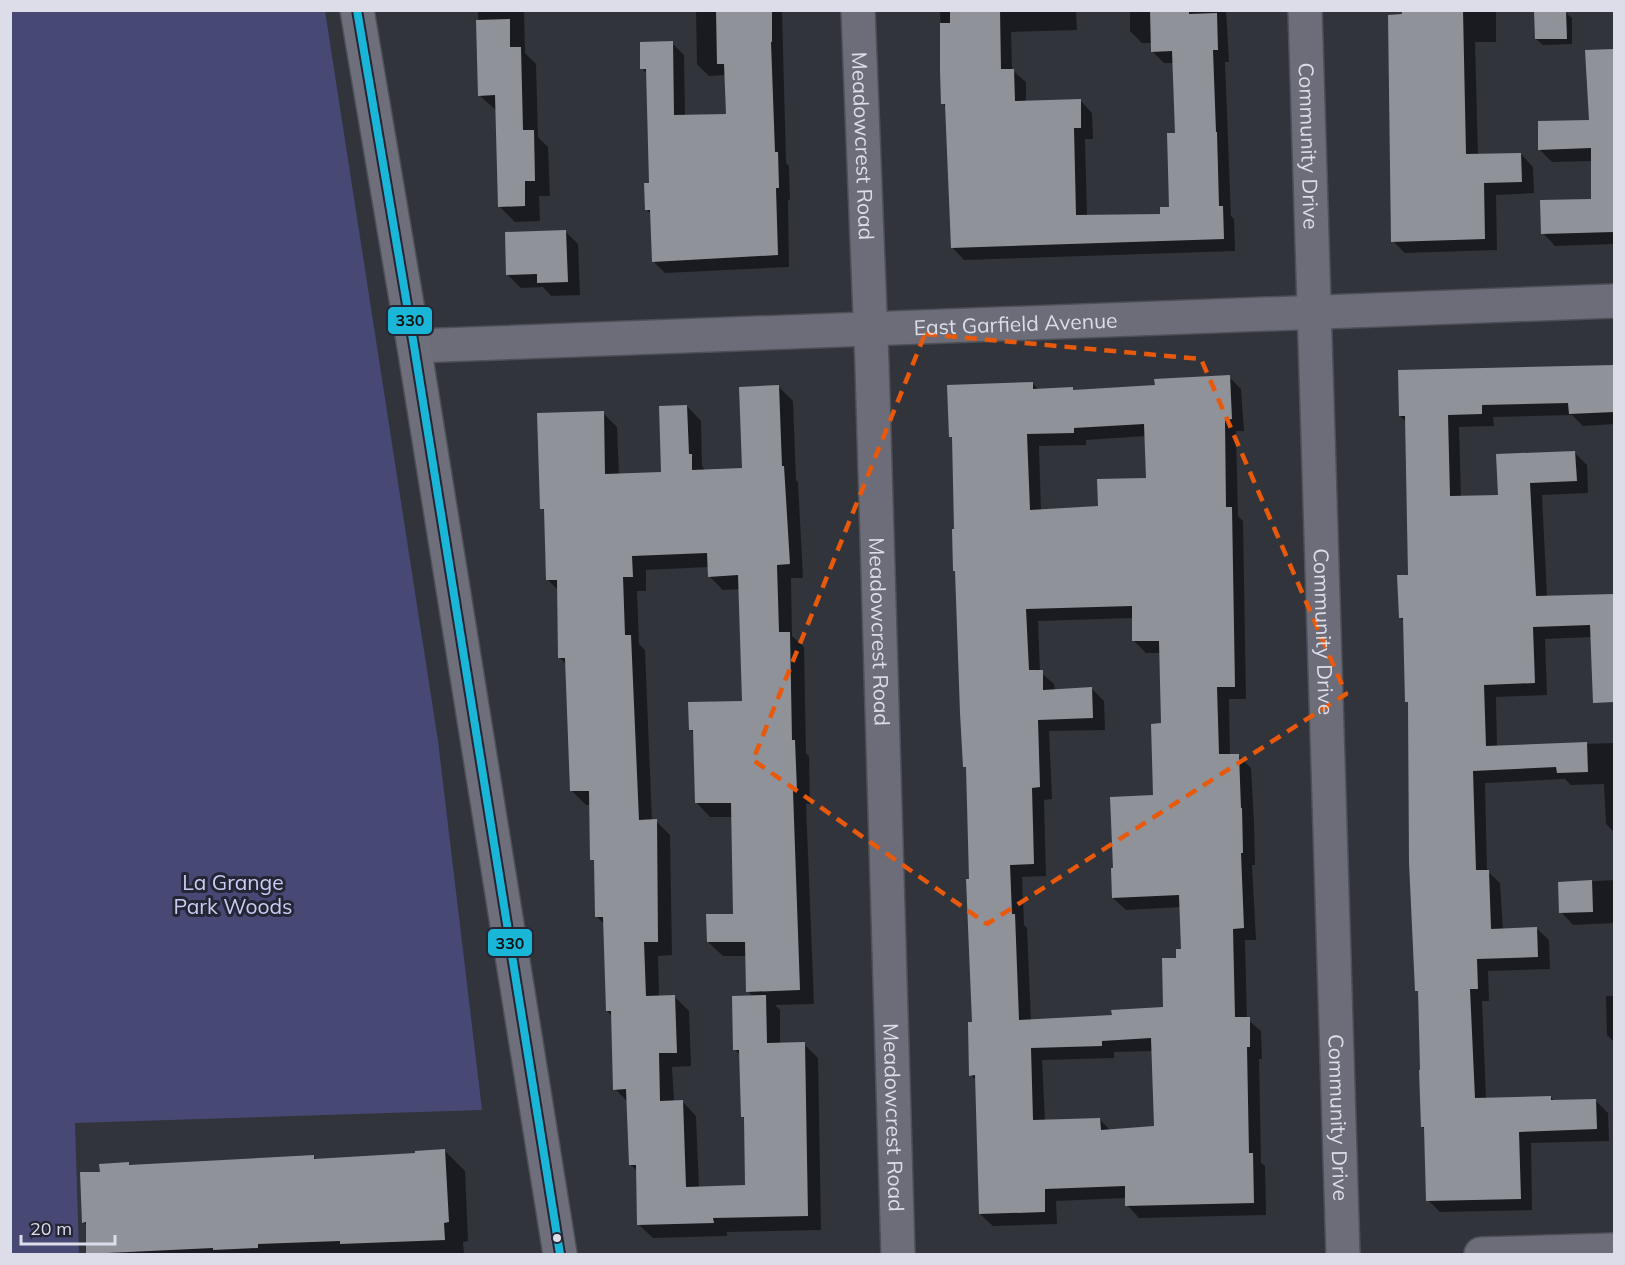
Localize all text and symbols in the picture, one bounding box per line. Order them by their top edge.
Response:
street label: Meadowcrest Road [847,51,880,241]
street label: Community Drive [1294,62,1325,230]
line badge: 330 [387,306,433,335]
street label: East Garfield Avenue [913,307,1118,340]
text: 330 [396,310,424,330]
street label: Meadowcrest Road [864,537,896,726]
street label: Community Drive [1308,548,1340,716]
park label: La Grange Park Woods [174,869,292,919]
line badge: 330 [487,928,533,957]
text: 330 [496,933,524,953]
street label: Meadowcrest Road [878,1023,910,1212]
street label: Community Drive [1323,1034,1354,1201]
scale bar [21,1208,116,1246]
text: 20 m [30,1217,72,1240]
unlabelled marker [551,1232,563,1244]

